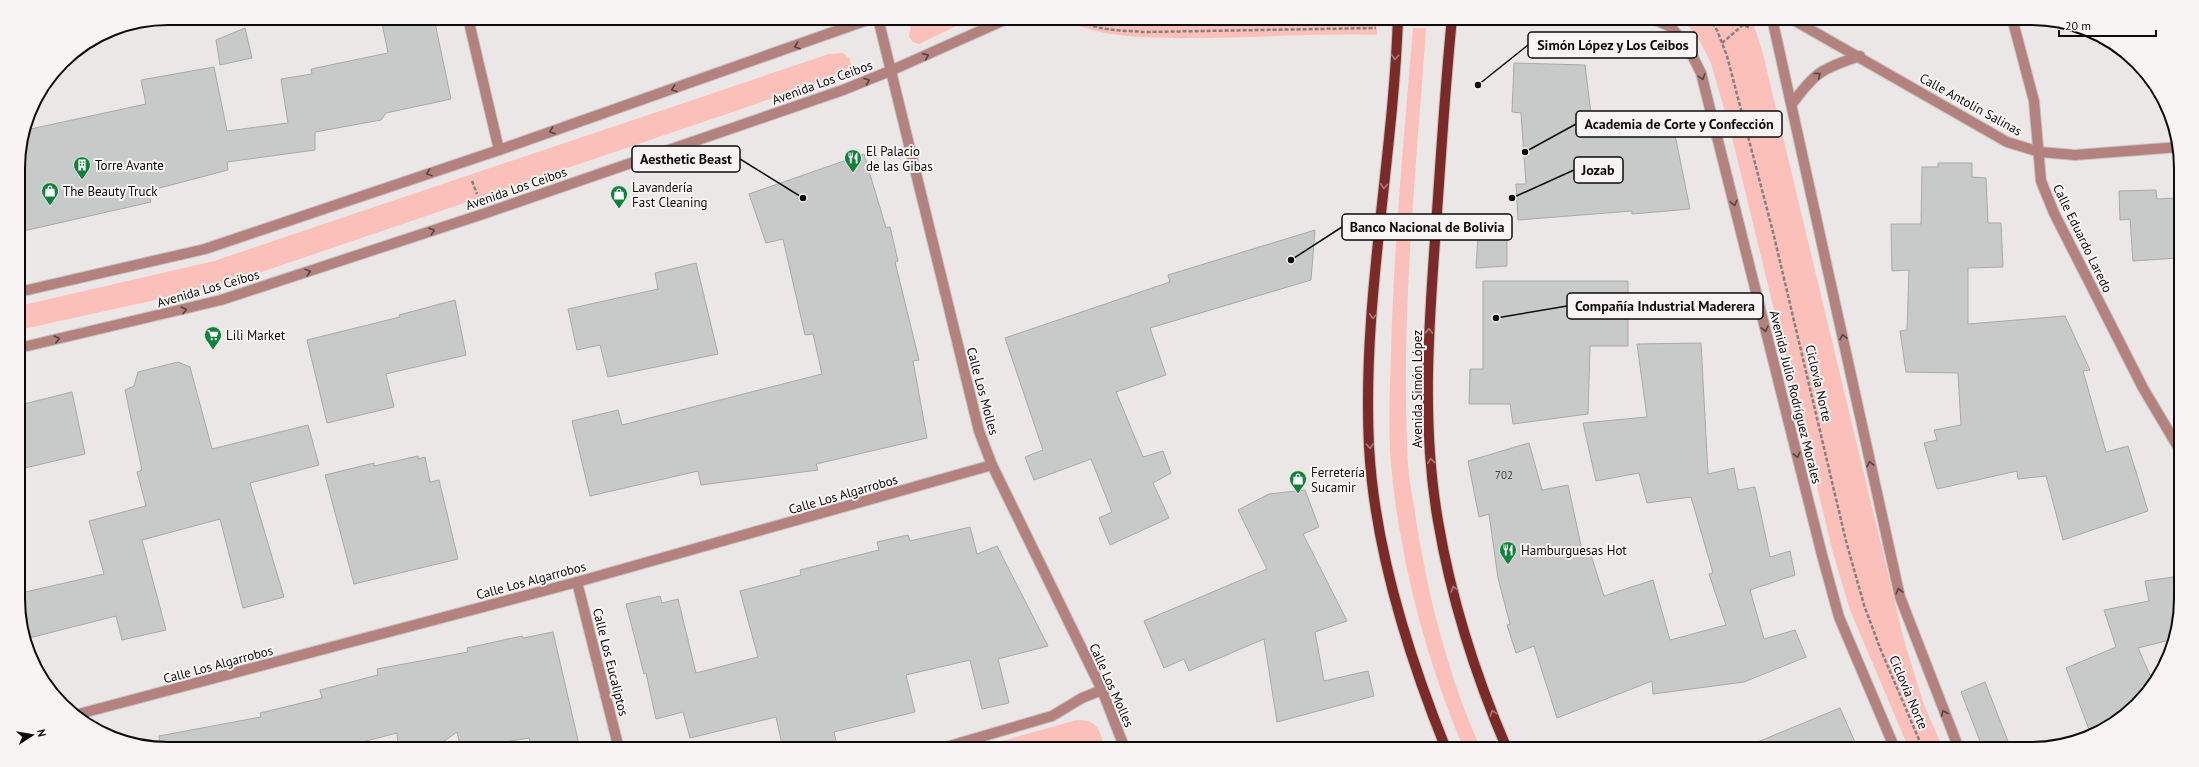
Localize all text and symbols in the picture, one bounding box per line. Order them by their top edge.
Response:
scale bar [2059,12,2156,38]
text: 20 m [2065,18,2091,33]
callout: Simón López y Los Ceibos [1528,32,1697,58]
text: Simón López y Los Ceibos [1537,36,1689,54]
one-way arrow [794,41,801,50]
one-way arrow [921,53,929,61]
one-way arrow [1391,54,1400,60]
street label: Avenida Los Ceibos [770,56,875,109]
street label: Calle Antolín Salinas [1917,69,2025,140]
one-way arrow [1813,72,1820,79]
one-way arrow [1697,73,1706,80]
one-way arrow [863,77,870,85]
one-way arrow [671,84,678,92]
callout: Academia de Corte y Confección [1576,111,1782,137]
text: Academia de Corte y Confección [1584,115,1774,133]
one-way arrow [548,127,555,135]
place label: El Palacio de las Gibas [866,143,933,175]
callout: Aesthetic Beast [632,146,740,172]
restaurant icon: El Palacio de las Gibas [843,148,863,173]
text: Aesthetic Beast [640,150,732,168]
building icon: Torre Avante [72,155,92,180]
place label: Torre Avante [95,157,164,174]
callout: Jozab [1574,157,1623,183]
text: Jozab [1581,161,1615,179]
street label: Avenida Los Ceibos [463,163,569,214]
one-way arrow [425,169,432,177]
place label: Lavandería Fast Cleaning [632,179,707,211]
shop icon: The Beauty Truck [40,181,60,206]
street label: Calle Eduardo Laredo [2049,181,2116,295]
place label: The Beauty Truck [63,183,158,200]
one-way arrow [1380,183,1389,189]
shop icon: Lavandería Fast Cleaning [609,184,629,209]
one-way arrow [1729,199,1737,206]
callout: Banco Nacional de Bolivia [1342,214,1512,240]
text: Banco Nacional de Bolivia [1350,218,1504,236]
one-way arrow [428,227,435,235]
street label: Avenida Los Ceibos [155,266,261,311]
one-way arrow [305,268,312,276]
callout: Compañía Industrial Maderera [1567,293,1763,319]
text: Compañía Industrial Maderera [1575,297,1755,315]
one-way arrow [181,306,187,314]
street label: Avenida Julio Rodríguez Morales [1766,309,1825,486]
one-way arrow [1368,313,1377,319]
supermarket icon: Lili Market [203,325,223,350]
one-way arrow [1761,326,1769,332]
place label: Lili Market [226,327,286,344]
one-way arrow [1425,328,1433,334]
street label: Avenida Simón López [1409,330,1426,448]
one-way arrow [1839,334,1847,340]
one-way arrow [54,336,61,344]
street label: Ciclovía Norte [1801,343,1836,423]
street label: Calle Los Molles [963,345,1002,437]
one-way arrow [1365,443,1374,449]
one-way arrow [1792,451,1801,458]
one-way arrow [1426,458,1435,464]
one-way arrow [1867,461,1875,467]
place label: Ferretería Sucamir [1311,464,1365,496]
house number: 702 [1495,468,1513,482]
shop icon: Ferretería Sucamir [1288,469,1308,494]
street label: Calle Los Algarrobos [787,471,900,518]
restaurant icon: Hamburguesas Hot [1498,540,1518,565]
place label: Hamburguesas Hot [1521,542,1627,559]
street label: Calle Los Algarrobos [474,558,588,603]
one-way arrow [1450,585,1459,592]
one-way arrow [1895,588,1904,595]
street label: Calle Los Eucaliptos [589,606,632,718]
street label: Calle Los Molles [1085,641,1138,730]
street label: Calle Los Algarrobos [161,642,275,687]
street label: Ciclovía Norte [1885,653,1932,732]
one-way arrow [1489,709,1497,716]
one-way arrow [1941,709,1949,716]
north arrow [12,715,52,755]
text: N [34,728,49,738]

